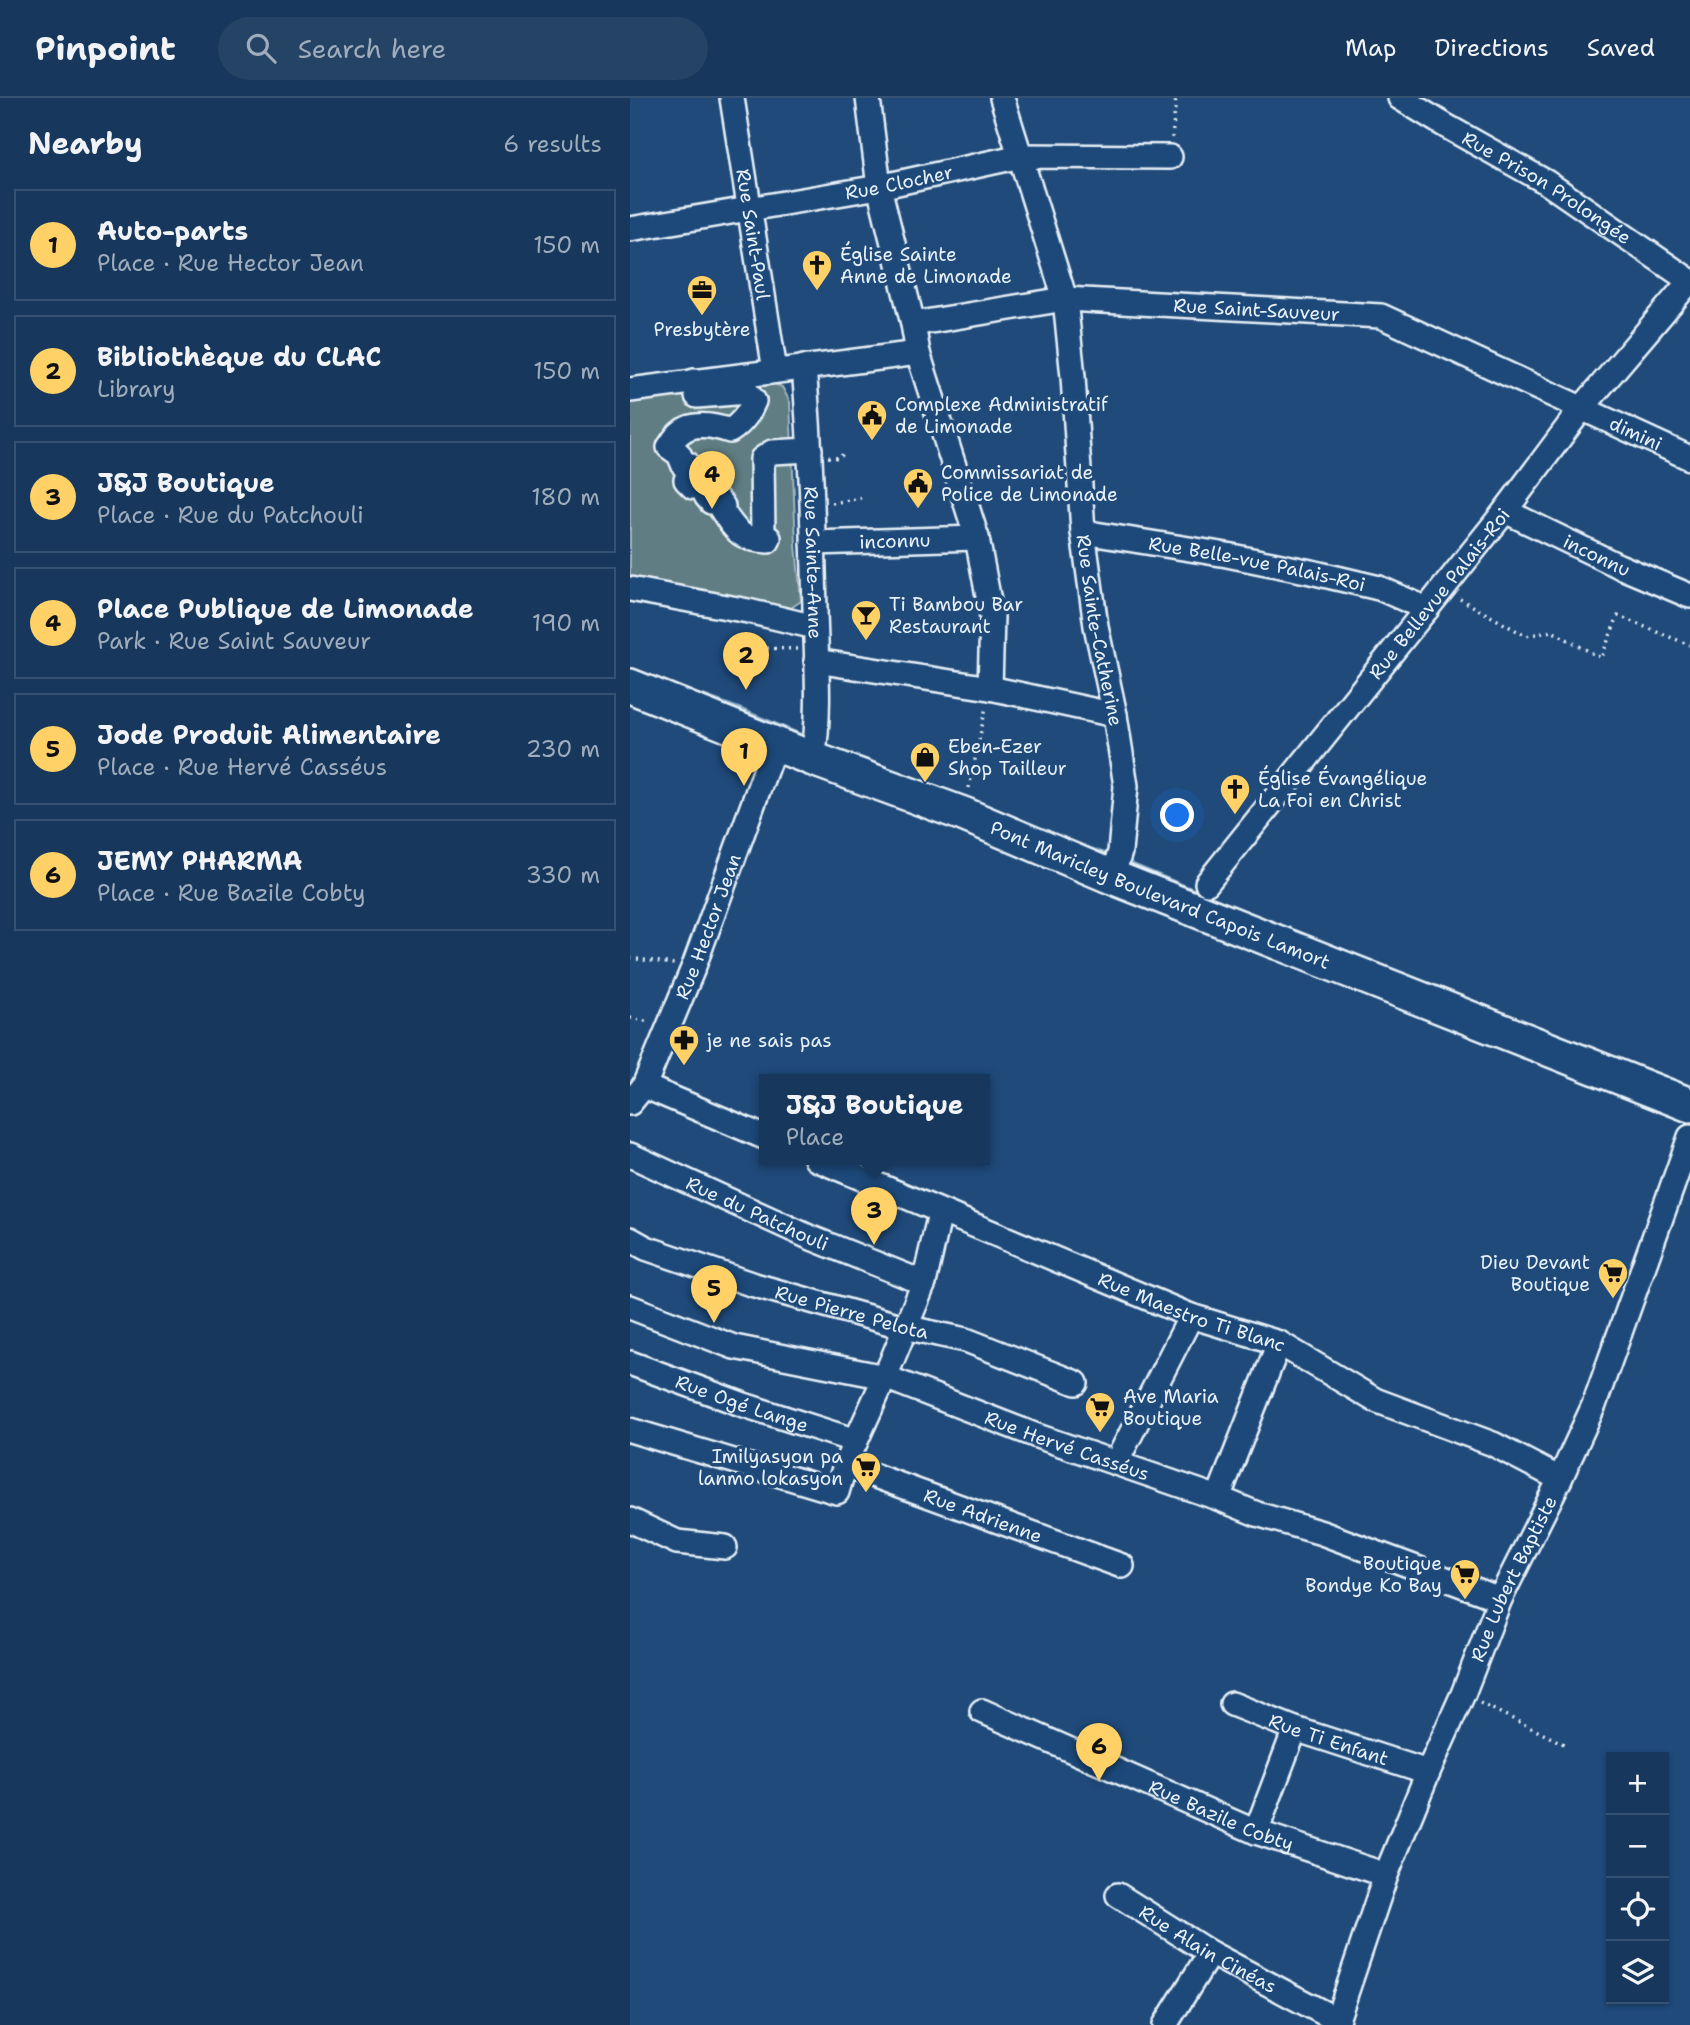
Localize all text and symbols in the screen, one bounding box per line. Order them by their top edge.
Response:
search box [218,17,708,80]
text: Pinpoint [35,26,176,71]
icon: search [242,29,280,67]
text: Search here [298,31,446,66]
text: Map [1345,32,1396,64]
text: Directions [1434,32,1549,64]
text: Saved [1587,32,1655,64]
text: Nearby [28,123,143,164]
street label: Rue Prison Prolongée [1458,126,1636,250]
text: 6 results [503,129,602,159]
street label: Rue Clocher [843,159,955,206]
street label: Rue Saint-Paul [730,167,776,302]
text: Auto-parts [97,213,248,248]
text: 1 [48,230,58,260]
text: 150 m [533,230,600,260]
place label: Église Sainte Anne de Limonade [840,241,1012,289]
text: Place · Rue Hector Jean [97,248,364,278]
church icon: Église Sainte Anne de Limonade [800,248,834,292]
office icon: Presbytère [685,273,719,317]
street label: Rue Saint-Sauveur [1173,293,1341,327]
place label: Presbytère [654,317,750,342]
text: Bibliothèque du CLAC [97,339,381,374]
text: 2 [45,356,61,386]
text: 150 m [533,356,600,386]
text: Library [97,374,175,404]
place label: Complexe Administratif de Limonade [895,392,1109,439]
public building icon: Complexe Administratif de Limonade [855,398,889,442]
street label: dimini [1605,411,1666,456]
pin: 4 [689,451,735,509]
place label: Commissariat de Police de Limonade [941,460,1118,507]
text: J&J Boutique [97,465,275,500]
public building icon: Commissariat de Police de Limonade [901,466,935,510]
text: 3 [45,482,61,512]
text: 180 m [531,482,600,512]
street label: Rue Sainte-Anne [798,486,828,639]
text: Place · Rue du Patchouli [97,500,364,530]
street label: Rue Bellevue Palais-Roi [1363,503,1516,685]
street label: inconnu [859,527,931,555]
street label: inconnu [1559,529,1634,582]
street label: Rue Belle-vue Palais-Roi [1147,531,1368,597]
street label: Rue Sainte-Catherine [1070,533,1129,728]
text: Place Publique de Limonade [97,591,474,626]
place label: Ti Bambou Bar Restaurant [889,592,1023,639]
bar icon: Ti Bambou Bar Restaurant [849,598,883,642]
text: 4 [45,608,61,638]
text: 190 m [532,608,600,638]
text: Park · Rue Saint Sauveur [97,626,371,656]
pin: 2 [723,632,769,690]
text: Jode Produit Alimentaire [97,717,441,752]
pin: 1 [721,728,767,786]
text: 5 [46,734,60,764]
text: 230 m [526,734,600,764]
place label: Eben-Ezer Shop Tailleur [948,734,1067,781]
shop icon: Eben-Ezer Shop Tailleur [908,740,942,784]
text: Place · Rue Hervé Casséus [97,752,387,782]
place label: Église Évangélique La Foi en Christ [1258,765,1427,813]
church icon: Église Évangélique La Foi en Christ [1218,772,1252,816]
your location [1160,798,1194,832]
street label: Pont Maricley Boulevard Capois Lamort [986,815,1334,975]
text: JEMY PHARMA [97,843,303,878]
street label: Rue Hector Jean [669,850,747,1003]
text: 6 [45,860,61,890]
text: 330 m [526,860,600,890]
text: Place · Rue Bazile Cobty [97,878,366,908]
pharmacy icon: je ne sais pas [667,1023,701,1067]
place label: je ne sais pas [706,1028,832,1053]
popup [759,1074,990,1165]
text: J&J Boutique [786,1087,963,1122]
text: Place [786,1122,844,1152]
street label: Rue du Patchouli [682,1170,832,1256]
pin: 3 [851,1187,897,1245]
place label: Dieu Devant Boutique [1480,1250,1590,1297]
supermarket icon: Dieu Devant Boutique [1596,1256,1630,1300]
pin: 5 [691,1265,737,1323]
street label: Rue Maestro Ti Blanc [1094,1267,1291,1357]
street label: Rue Pierre Pelota [772,1279,931,1345]
street label: Rue Ogé Lange [672,1369,812,1438]
place label: Ave Maria Boutique [1123,1384,1219,1431]
supermarket icon: Ave Maria Boutique [1083,1390,1117,1434]
street label: Rue Hervé Casséus [981,1405,1153,1487]
place label: Imilyasyon pa lanmo lokasyon [698,1444,843,1491]
supermarket icon: Imilyasyon pa lanmo lokasyon [849,1450,883,1494]
street label: Rue Adrienne [920,1483,1046,1549]
street label: Rue Lubert Baptiste [1465,1492,1563,1665]
place label: Boutique Bondye Ko Bay [1305,1551,1442,1598]
supermarket icon: Boutique Bondye Ko Bay [1448,1557,1482,1601]
street label: Rue Ti Enfant [1265,1708,1392,1771]
pin: 6 [1076,1723,1122,1781]
map controls [1606,1752,1669,2004]
button: + [1606,1752,1669,1815]
street label: Rue Bazile Cobty [1145,1774,1297,1857]
button: − [1606,1815,1669,1878]
button: locate [1606,1878,1669,1941]
street label: Rue Alain Cinéas [1134,1899,1281,1999]
button: layers [1606,1941,1669,2004]

